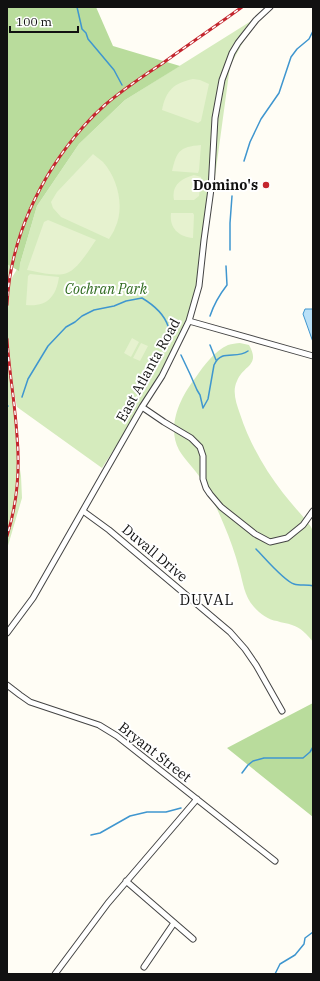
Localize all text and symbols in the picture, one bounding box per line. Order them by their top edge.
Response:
scale bar [10,8,78,34]
text: 100 m [16,14,52,29]
place label: Domino's [193,176,258,194]
marker: Domino's [261,180,271,190]
park label: Cochran Park [65,280,148,298]
street label: East Atlanta Road [112,315,184,425]
street label: Duvall Drive [118,520,192,586]
district label: DUVAL [179,590,235,609]
street label: Bryant Street [115,718,195,786]

